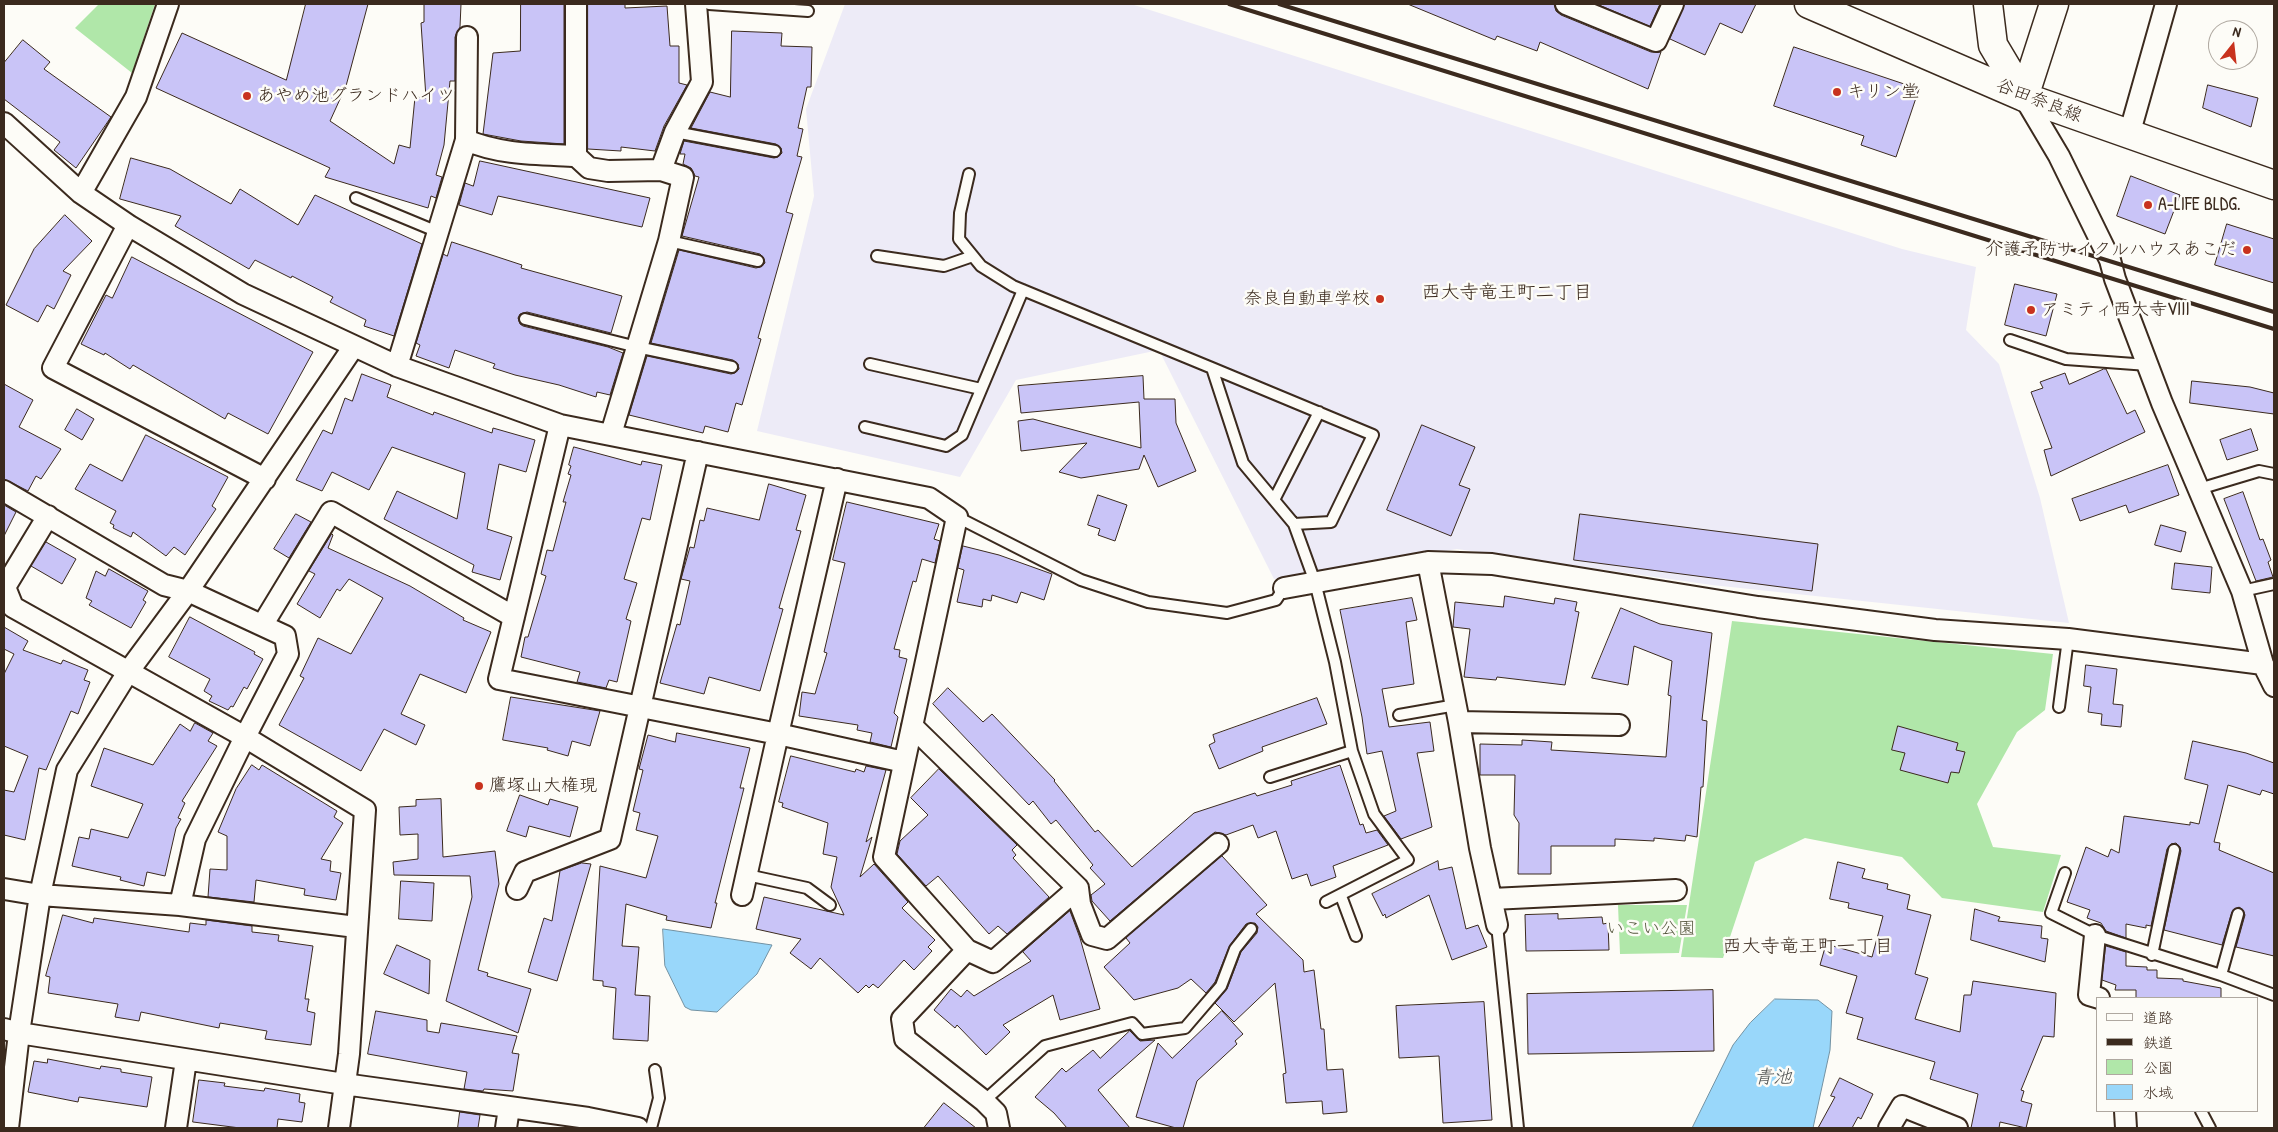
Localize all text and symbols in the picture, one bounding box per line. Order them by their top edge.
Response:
north arrow [2208,20,2258,70]
text: N [2231,21,2243,41]
street label: 谷田奈良線 [1993,75,2085,127]
place label: キリン堂 [1847,81,1919,103]
place label: あやめ池グランドハイツ [257,85,455,107]
marker: キリン堂 [1831,86,1843,98]
marker: あやめ池グランドハイツ [241,90,253,102]
place label: A-LIFE BLDG. [2158,194,2241,216]
marker: A-LIFE BLDG. [2142,199,2154,211]
place label: 介護予防サイクルハウスあこだ [1985,239,2237,261]
marker: 介護予防サイクルハウスあこだ [2241,244,2253,256]
district label: 西大寺竜王町二丁目 [1422,282,1592,304]
place label: 奈良自動車学校 [1244,288,1370,310]
marker: 奈良自動車学校 [1374,293,1386,305]
place label: アミティ西大寺VIII [2041,299,2190,321]
marker: アミティ西大寺VIII [2025,304,2037,316]
place label: 鷹塚山大権現 [489,775,597,797]
marker: 鷹塚山大権現 [473,780,485,792]
park label: いこい公園 [1606,918,1696,940]
district label: 西大寺竜王町一丁目 [1723,936,1893,958]
legend [2096,997,2258,1112]
text: 道路 [2143,1007,2173,1028]
text: 鉄道 [2143,1032,2173,1053]
text: 公園 [2143,1057,2173,1078]
water label: 青池 [1754,1067,1792,1089]
text: 水域 [2143,1082,2173,1103]

